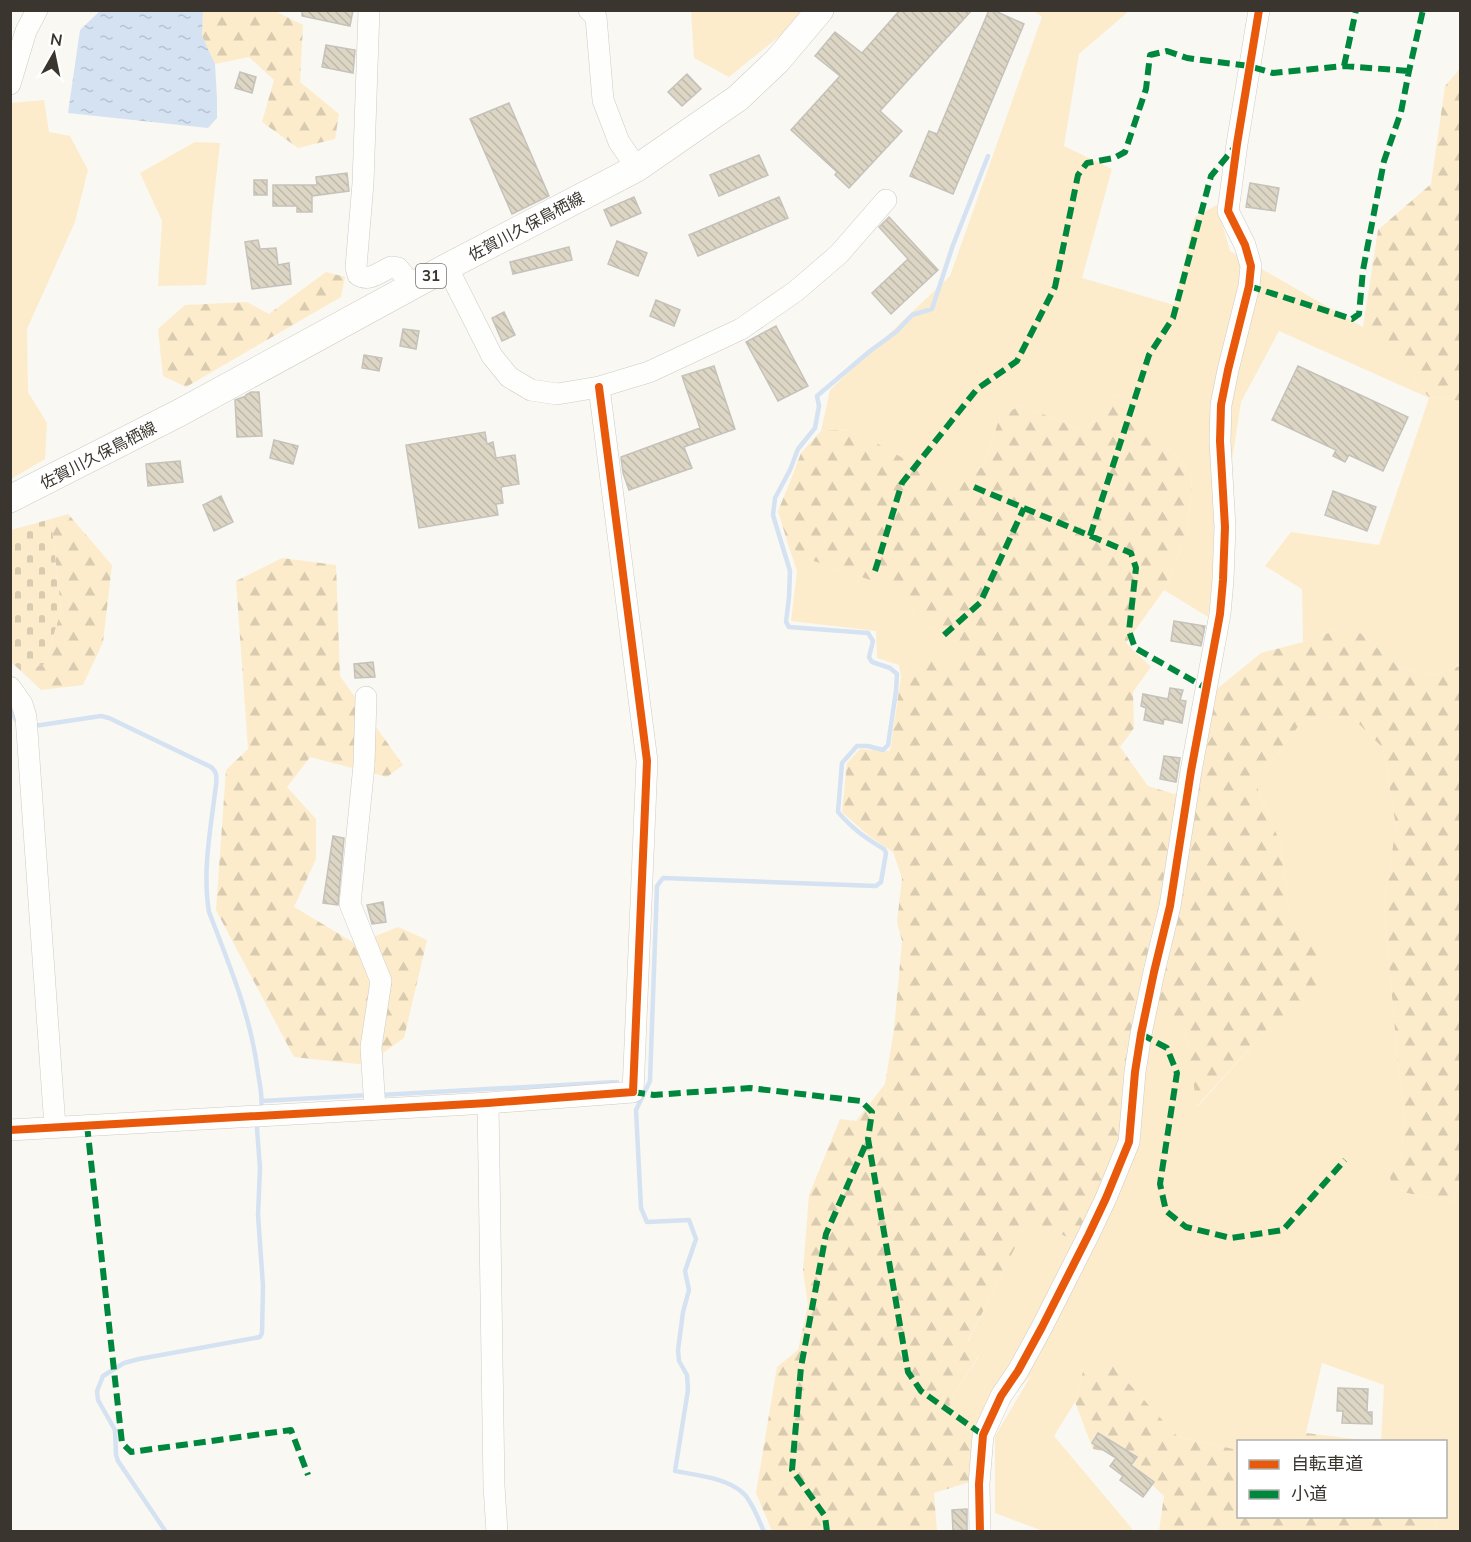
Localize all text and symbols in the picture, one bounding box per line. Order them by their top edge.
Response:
north arrow [24,24,84,84]
text: N [49,28,64,50]
street label: 佐賀川久保鳥栖線 [465,187,587,265]
road number: 31 [416,264,446,288]
street label: 佐賀川久保鳥栖線 [36,417,160,493]
legend [1237,1440,1447,1518]
text: 自転車道 [1291,1452,1363,1475]
text: 小道 [1291,1482,1327,1505]

